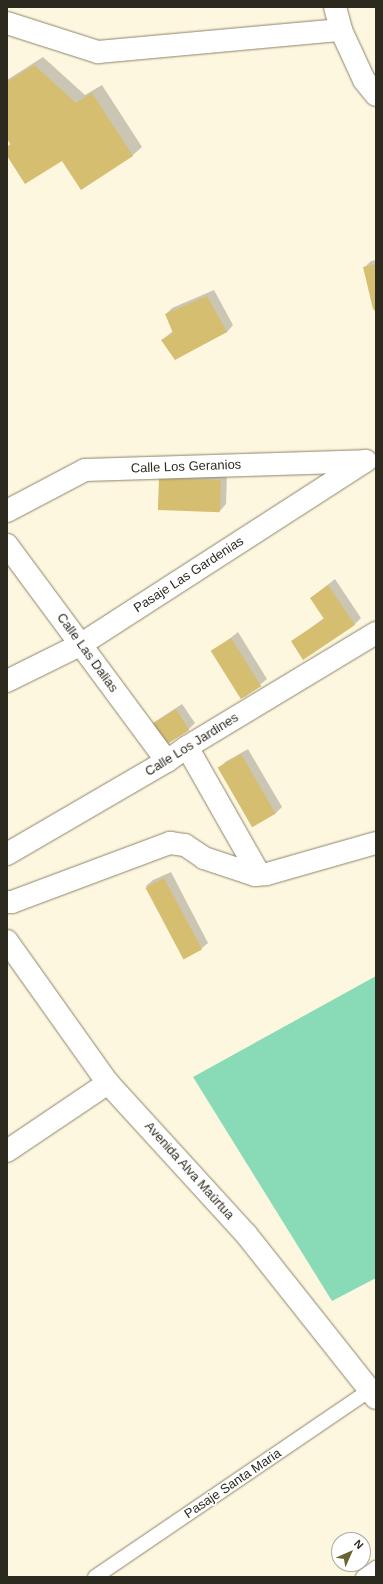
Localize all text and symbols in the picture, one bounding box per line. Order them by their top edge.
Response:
street label: Calle Los Geranios [130,457,242,477]
street label: Pasaje Las Gardenias [131,534,247,616]
street label: Calle Las Dalias [53,610,121,696]
street label: Calle Los Jardines [143,710,241,780]
street label: Avenida Alva Maúrtua [141,1119,237,1223]
street label: Pasaje Santa Maria [182,1446,284,1522]
north arrow [331,1532,371,1572]
text: N [352,1537,366,1551]

